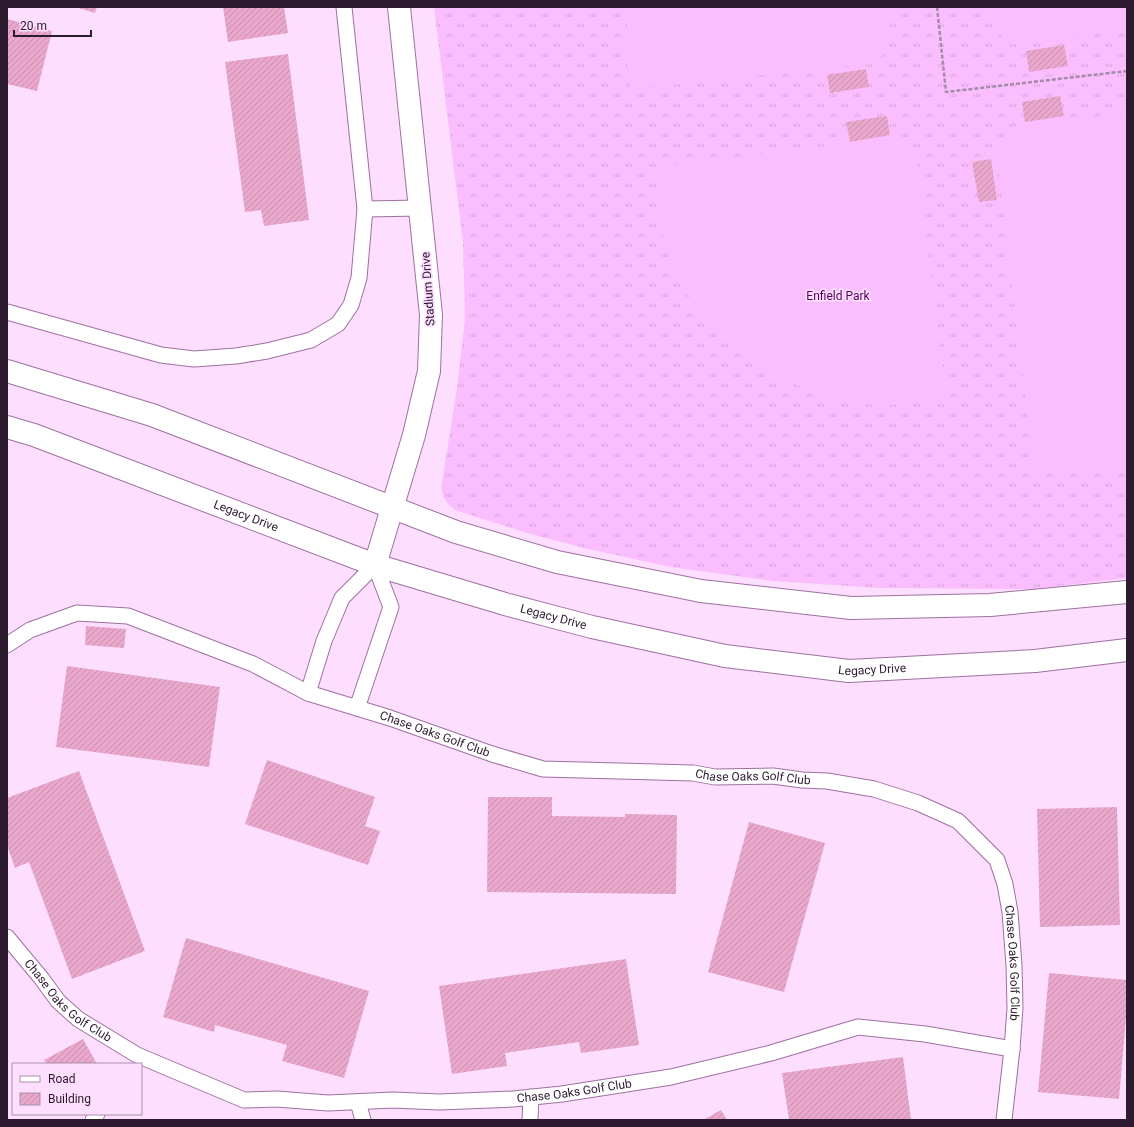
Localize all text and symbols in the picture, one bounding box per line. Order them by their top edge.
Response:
scale bar [14,12,91,38]
text: 20 m [20,19,47,33]
street label: Stadium Drive [418,251,438,327]
park label: Enfield Park [806,289,871,303]
street label: Legacy Drive [212,497,280,534]
street label: Legacy Drive [519,601,588,632]
street label: Legacy Drive [837,661,906,678]
street label: Chase Oaks Golf Club [378,708,492,760]
street label: Chase Oaks Golf Club [694,767,811,787]
street label: Chase Oaks Golf Club [1002,904,1022,1021]
street label: Chase Oaks Golf Club [22,956,114,1045]
legend [12,1063,142,1115]
text: Road [48,1072,76,1086]
street label: Chase Oaks Golf Club [516,1076,633,1106]
text: Building [48,1092,91,1106]

